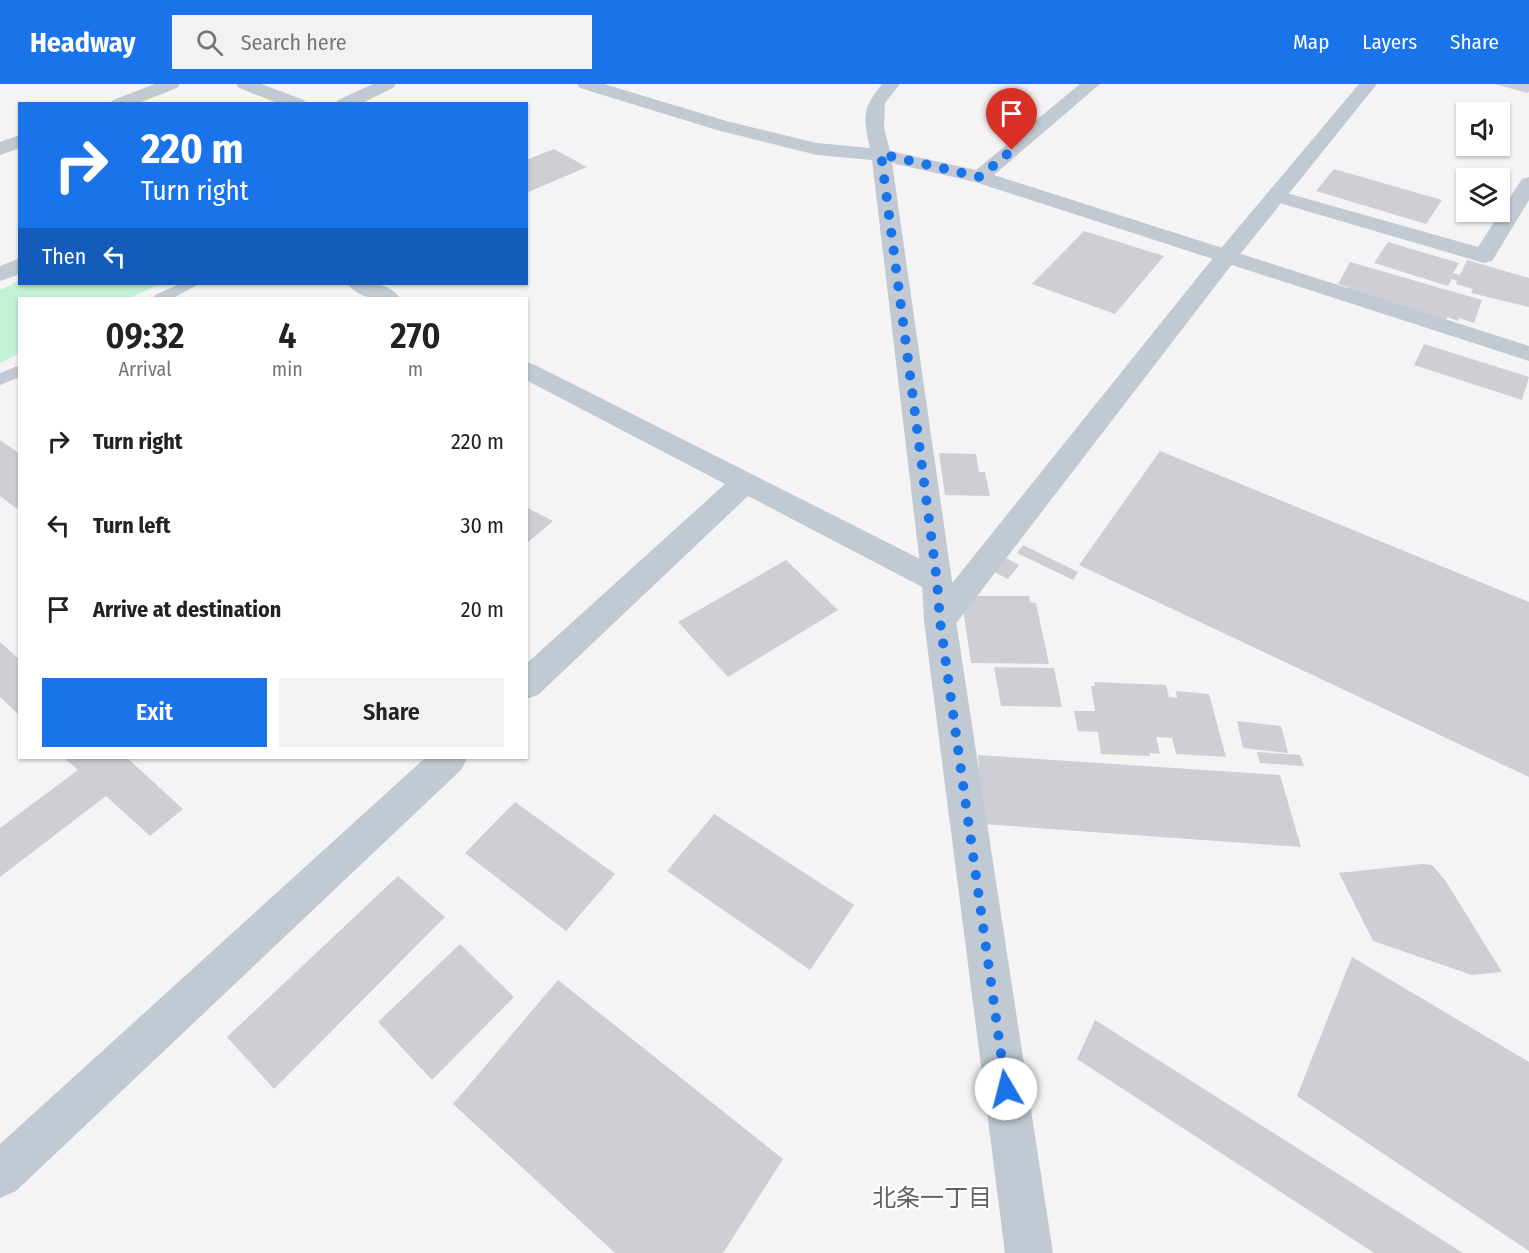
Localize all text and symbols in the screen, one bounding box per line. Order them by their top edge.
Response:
search box [172,15,592,69]
text: Headway [30,26,136,59]
icon: search [193,26,226,59]
text: Search here [241,29,347,56]
text: Map [1293,29,1329,55]
text: Layers [1362,29,1417,55]
text: Share [1450,29,1499,55]
pin [986,88,1037,150]
icon: arrive [995,97,1028,130]
map controls [1456,102,1510,222]
button: sound [1456,102,1510,156]
text: 220 m [141,124,244,174]
icon: right [42,126,120,204]
button: layers [1456,168,1510,222]
text: Turn right [141,175,249,207]
icon: left [98,240,131,273]
text: Then [42,243,86,270]
text: 09:32 [105,314,185,358]
text: 4 [278,314,296,358]
text: 270 [390,314,441,358]
text: Arrival [118,357,171,381]
text: min [272,357,303,381]
text: m [408,357,423,381]
icon: right [42,425,75,458]
text: Turn right [93,428,182,455]
text: 220 m [451,428,504,455]
icon: left [42,509,75,542]
text: Turn left [93,512,171,539]
text: 30 m [461,512,504,539]
icon: arrive [42,593,75,626]
text: Arrive at destination [93,596,281,623]
text: 20 m [461,596,504,623]
button: Exit [42,678,267,747]
button: Share [279,678,504,747]
position arrow [974,1057,1038,1121]
district label: 北条一丁目 [872,1184,992,1212]

